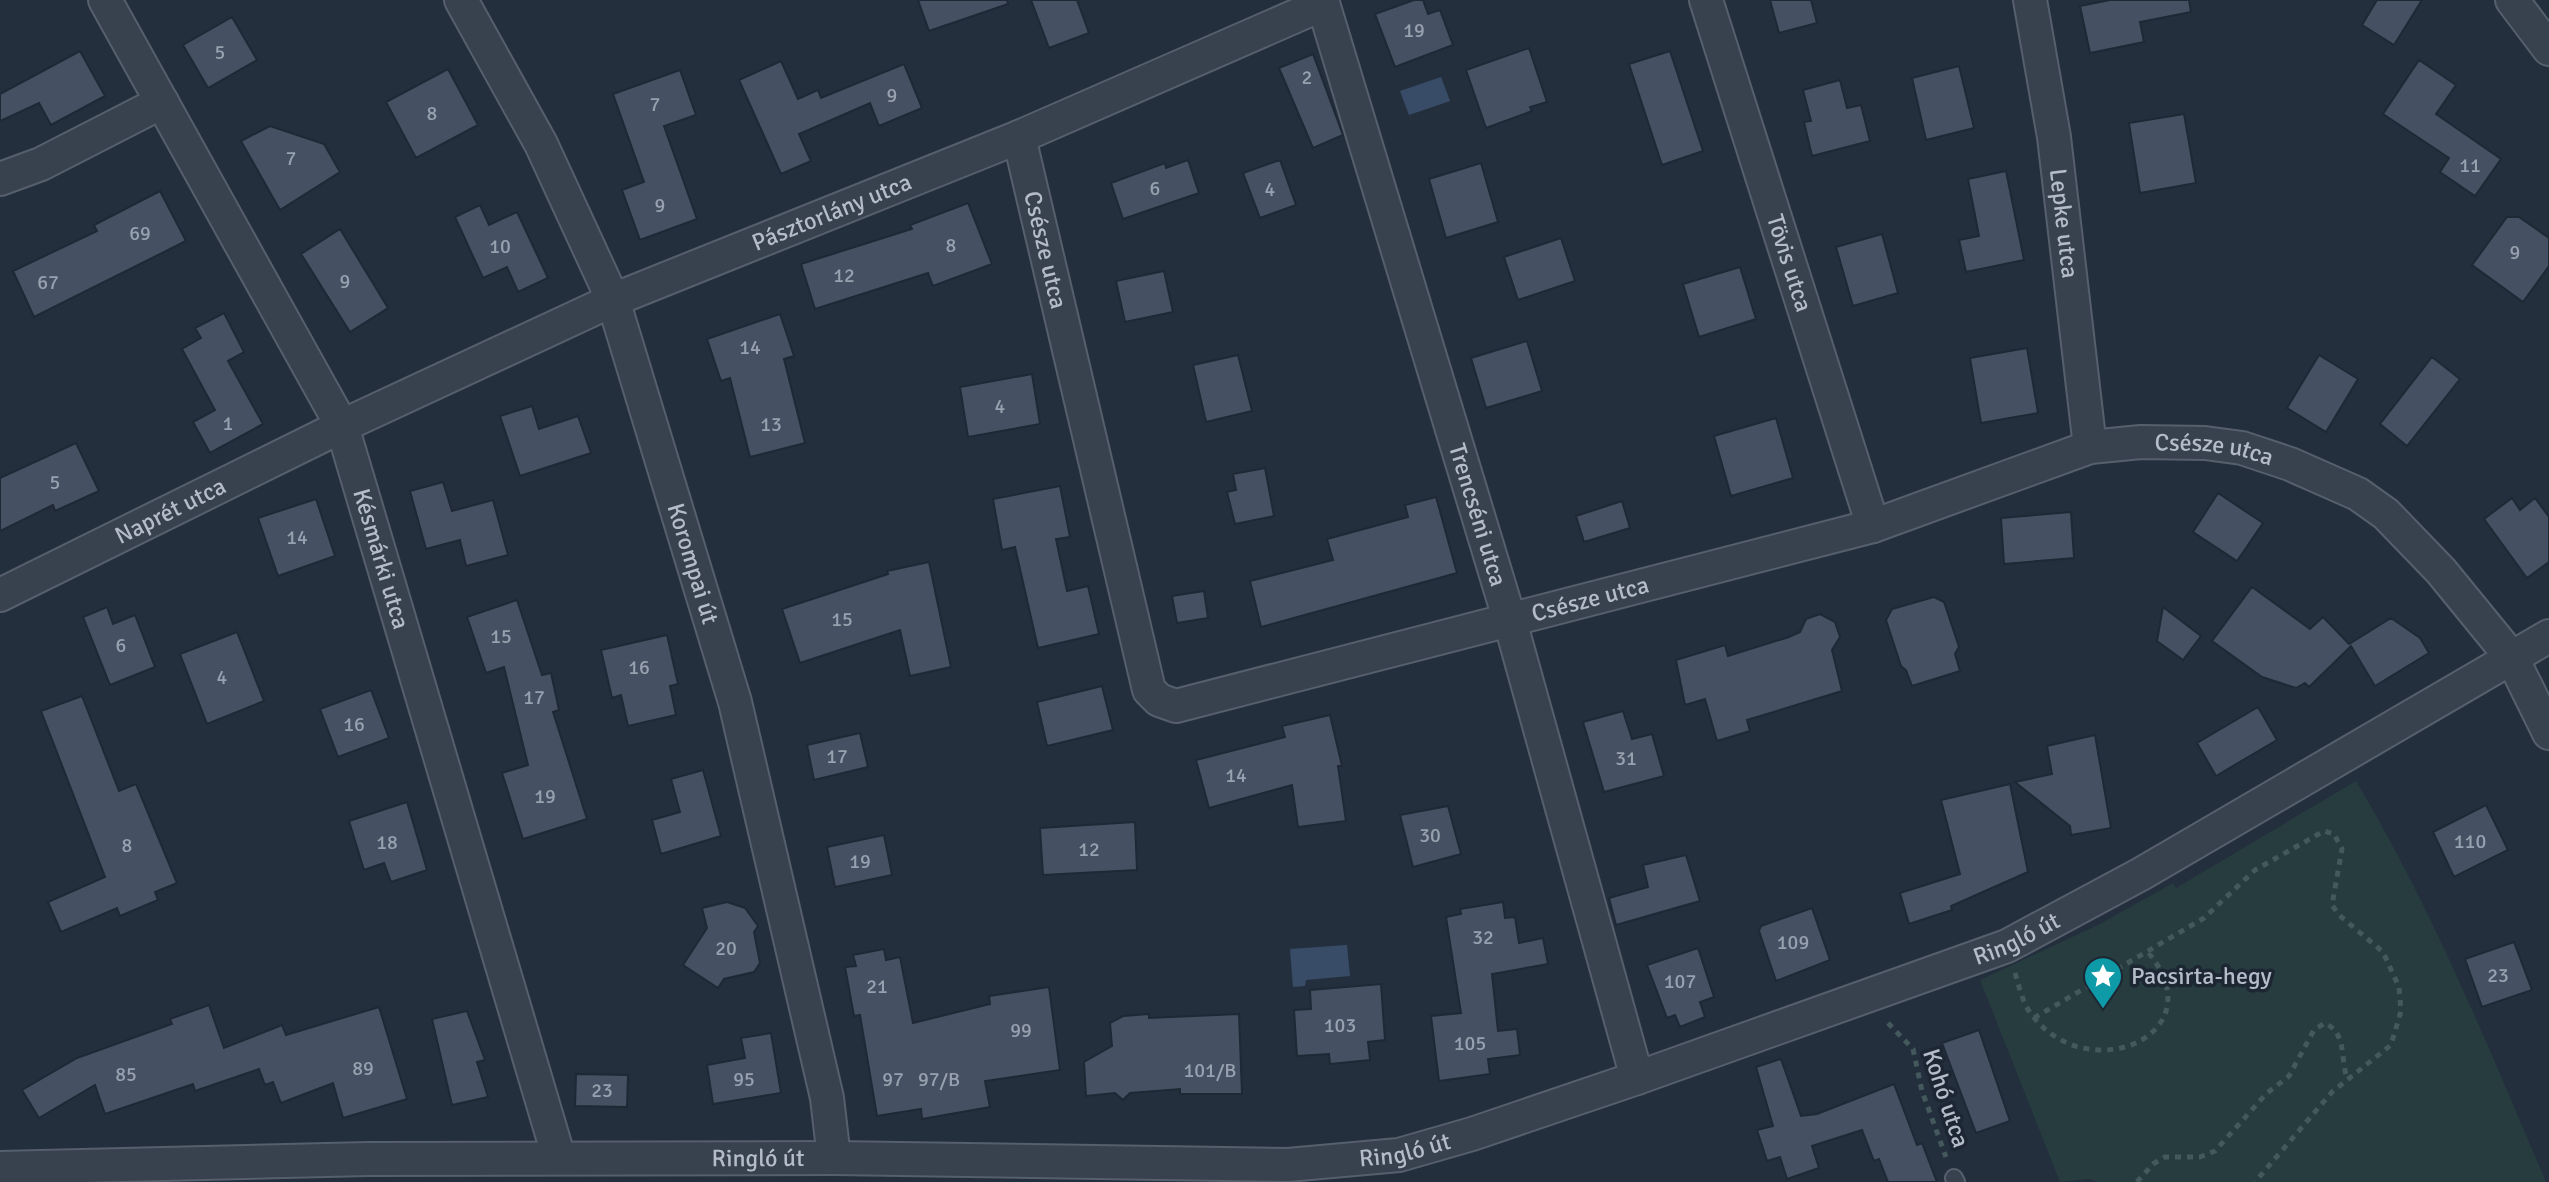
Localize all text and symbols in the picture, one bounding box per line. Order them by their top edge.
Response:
house number: 19 [1403,18,1425,43]
house number: 5 [215,40,225,65]
house number: 2 [1302,65,1312,90]
house number: 9 [887,83,897,108]
house number: 7 [650,92,660,117]
house number: 8 [427,101,437,126]
house number: 7 [286,146,296,171]
house number: 11 [2459,153,2481,178]
street label: Pásztorlány utca [748,167,916,258]
street label: Lepke utca [2043,167,2085,280]
house number: 6 [1150,176,1160,201]
house number: 4 [1265,177,1276,202]
street label: Csésze utca [1017,188,1074,312]
house number: 9 [655,193,665,218]
street label: Tövis utca [1760,211,1819,316]
house number: 69 [129,221,151,246]
house number: 8 [946,233,956,258]
house number: 10 [489,234,511,259]
house number: 9 [2510,240,2520,265]
house number: 12 [833,263,855,288]
house number: 9 [340,269,350,294]
house number: 67 [37,270,59,295]
house number: 14 [739,335,761,360]
house number: 4 [995,394,1006,419]
house number: 1 [223,411,233,436]
house number: 13 [760,412,782,437]
street label: Csésze utca [2154,427,2277,472]
street label: Trencséni utca [1442,440,1514,590]
house number: 5 [50,470,60,495]
street label: Naprét utca [110,471,231,551]
street label: Késmárki utca [346,485,416,633]
street label: Korompai út [661,500,725,628]
house number: 14 [286,525,308,550]
street label: Csésze utca [1528,570,1652,629]
house number: 15 [831,607,853,632]
house number: 15 [490,624,512,649]
house number: 6 [116,633,126,658]
house number: 16 [628,655,650,680]
house number: 4 [217,665,228,690]
house number: 17 [523,685,545,710]
house number: 16 [343,712,365,737]
house number: 17 [826,744,848,769]
house number: 31 [1615,746,1637,771]
house number: 14 [1225,763,1247,788]
house number: 19 [534,784,556,809]
house number: 30 [1419,823,1441,848]
house number: 110 [2454,829,2486,854]
house number: 18 [376,830,398,855]
house number: 8 [122,833,132,858]
house number: 12 [1078,837,1100,862]
house number: 19 [849,849,871,874]
street label: Ringló út [1969,905,2065,972]
house number: 32 [1472,925,1494,950]
house number: 109 [1777,930,1809,955]
house number: 20 [715,936,737,961]
place icon: Pacsirta-hegy [2082,955,2124,1010]
place label: Pacsirta-hegy [2131,961,2272,991]
house number: 23 [2487,963,2509,988]
house number: 107 [1664,969,1696,994]
house number: 21 [866,974,888,999]
house number: 103 [1324,1013,1356,1038]
house number: 99 [1010,1018,1032,1043]
house number: 105 [1454,1031,1486,1056]
street label: Kohó utca [1916,1045,1976,1151]
house number: 89 [352,1056,374,1081]
house number: 101/B [1184,1058,1236,1083]
house number: 85 [115,1062,137,1087]
house number: 95 [733,1067,755,1092]
house number: 97 [882,1067,904,1092]
house number: 97/B [918,1067,960,1092]
house number: 23 [591,1078,613,1103]
street label: Ringló út [1358,1126,1454,1174]
street label: Ringló út [711,1143,804,1173]

